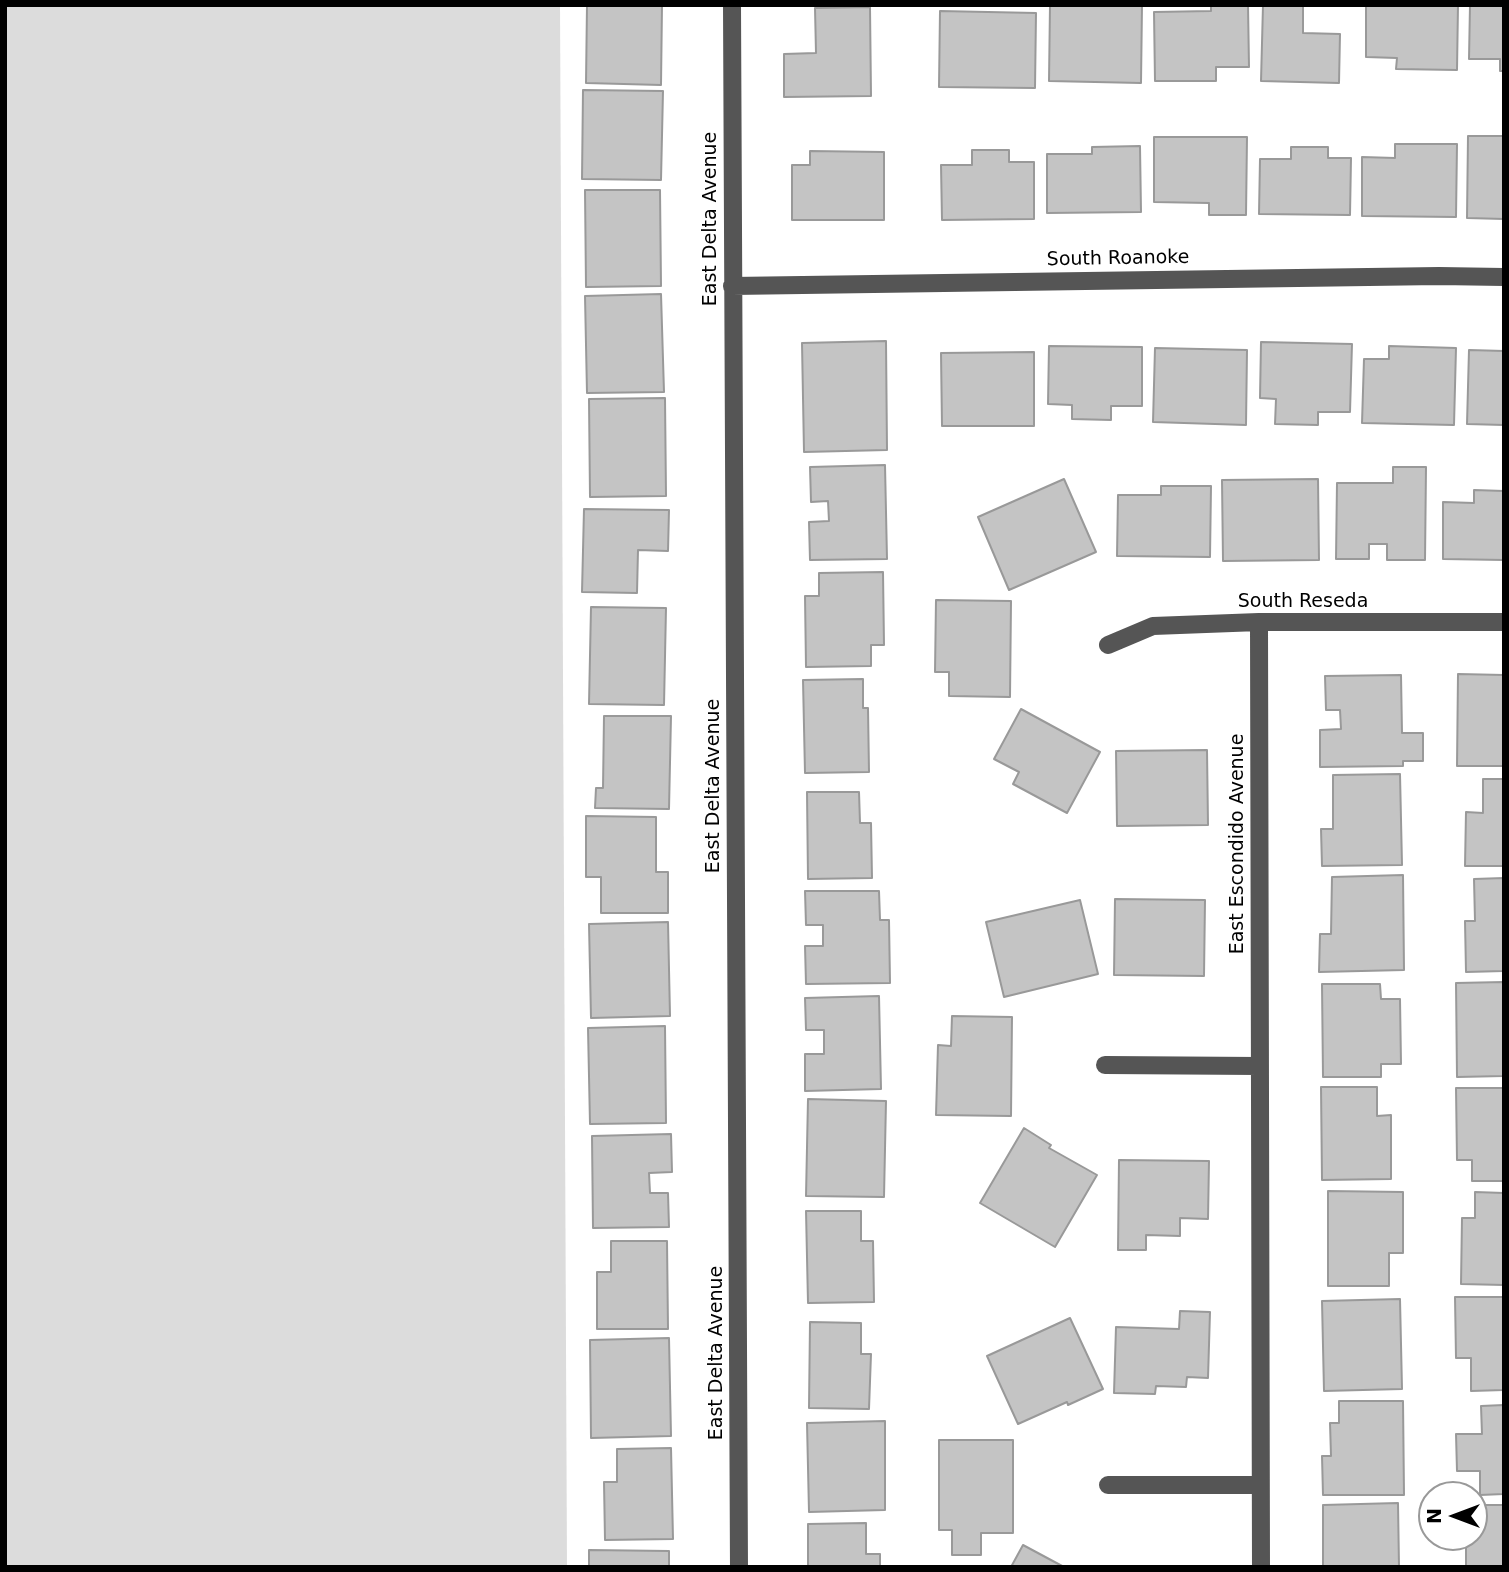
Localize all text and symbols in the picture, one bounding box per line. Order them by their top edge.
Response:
street label: East Delta Avenue [700,132,722,306]
street label: South Roanoke [1047,246,1189,272]
street label: South Reseda [1238,591,1368,613]
street label: East Delta Avenue [703,699,725,873]
street label: East Escondido Avenue [1227,734,1249,954]
street label: East Delta Avenue [706,1266,728,1440]
north arrow [1418,1481,1488,1551]
text: N [1423,1508,1445,1524]

